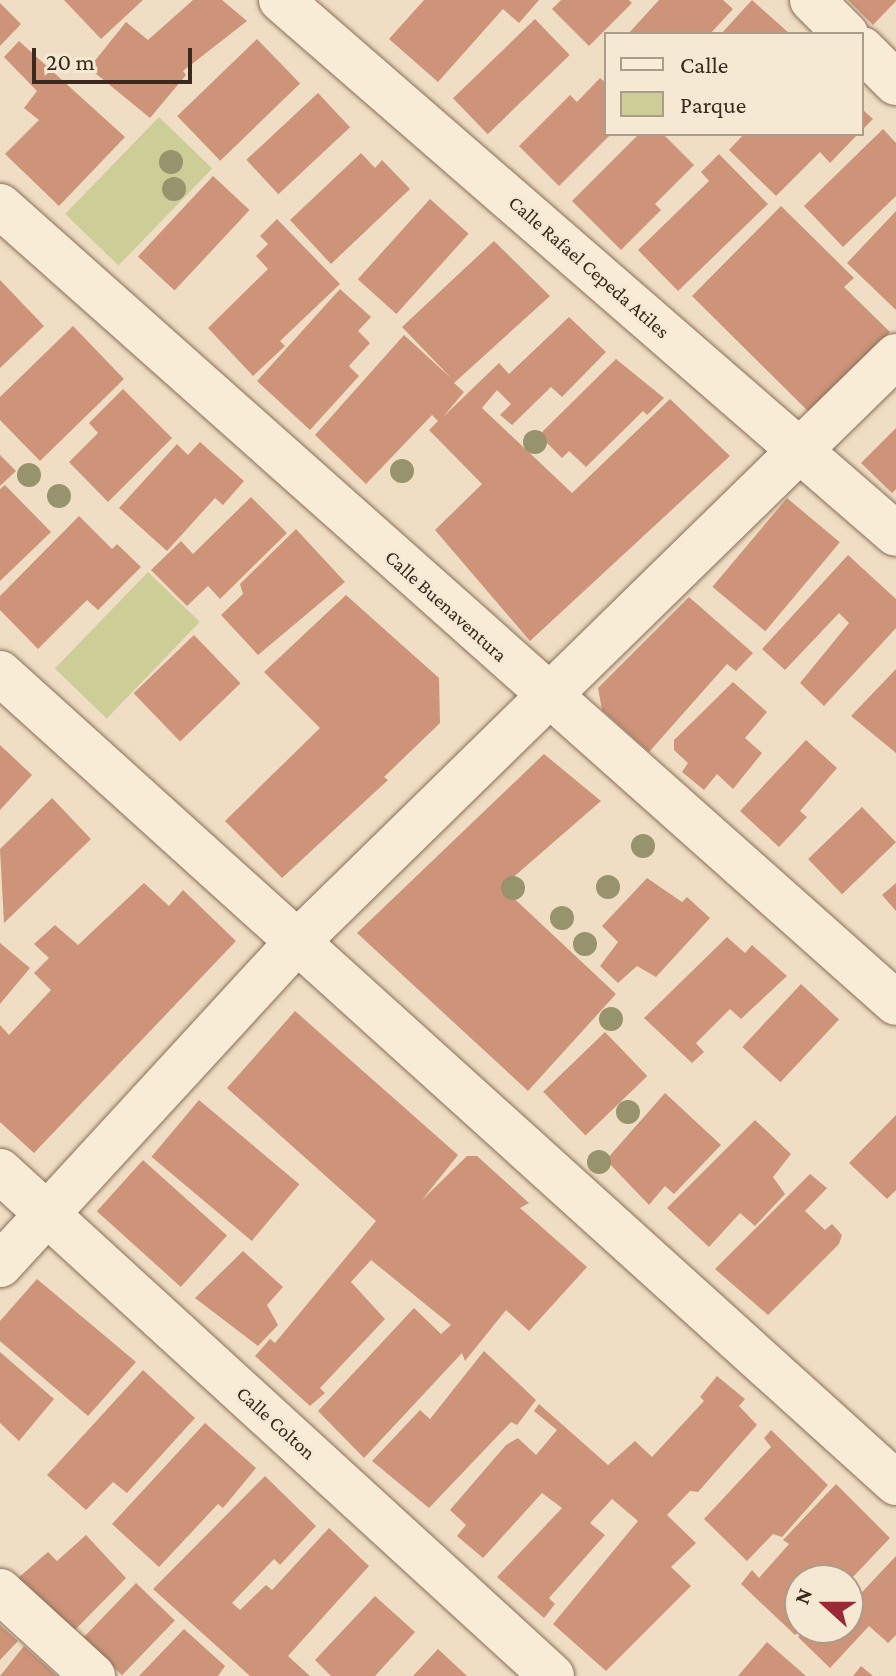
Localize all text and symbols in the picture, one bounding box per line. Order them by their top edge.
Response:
scale bar [36,32,196,82]
legend [604,32,864,136]
text: 20 m [46,48,95,75]
text: Calle [680,51,728,78]
text: Parque [680,91,746,118]
street label: Calle Rafael Cepeda Atiles [504,191,674,343]
street label: Calle Buenaventura [380,545,512,667]
street label: Calle Colton [232,1381,320,1465]
north arrow [784,1564,864,1644]
text: N [789,1584,817,1607]

